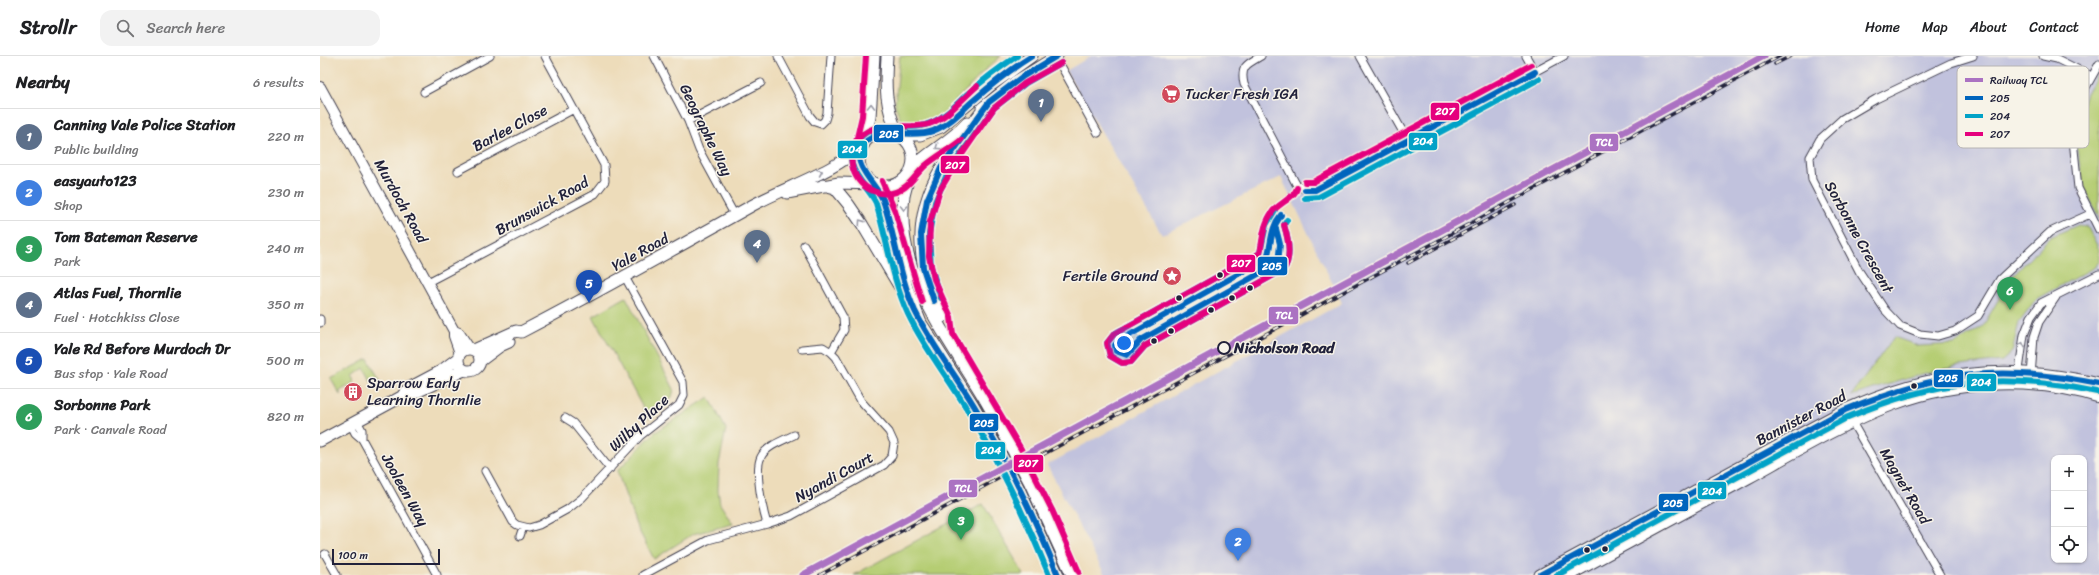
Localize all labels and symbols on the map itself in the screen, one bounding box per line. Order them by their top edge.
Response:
legend [1957,66,2089,148]
text: Railway TCL [1990,71,2048,90]
street label: Geographe Way [672,79,740,181]
place label: Tucker Fresh IGA [1185,81,1299,107]
supermarket icon: Tucker Fresh IGA [1160,83,1182,105]
pin: 1 [1028,89,1054,122]
text: 205 [1990,89,2010,108]
street label: Barlee Close [468,97,553,159]
line badge: 207 [1430,102,1460,121]
text: 207 [1434,102,1457,121]
one-way arrow [867,103,875,109]
text: 204 [1990,107,2010,126]
line badge: 205 [873,124,904,143]
text: 205 [878,125,899,144]
text: 207 [1990,125,2010,144]
line badge: 204 [1408,132,1438,151]
text: 204 [1412,132,1433,151]
line badge: TCL [1589,133,1619,152]
text: TCL [1595,133,1614,152]
line badge: 204 [837,140,868,159]
text: 204 [841,140,862,159]
one-way arrow [935,142,942,149]
street label: Murdoch Road [367,154,435,249]
line badge: 207 [940,155,970,174]
text: 207 [944,156,967,175]
street label: Brunswick Road [490,169,595,243]
one-way arrow [816,169,823,177]
street label: Sorbonne Crescent [1817,176,1901,299]
one-way arrow [900,205,908,211]
one-way arrow [858,219,866,226]
street label: Yale Road [607,225,674,278]
pin: 4 [744,230,770,263]
line badge: 207 [1226,254,1256,273]
text: 207 [1230,254,1253,273]
line badge: 205 [1257,256,1288,276]
text: 205 [1261,257,1282,276]
place label: Fertile Ground [1063,263,1159,289]
place icon: Fertile Ground [1161,265,1183,287]
pin: 5 [576,270,602,303]
unlabelled marker [1215,270,1225,280]
pin: 6 [1997,277,2023,310]
unlabelled marker [1245,283,1255,293]
unlabelled marker [1174,293,1184,303]
unlabelled marker [1227,293,1237,303]
unlabelled marker [1206,305,1216,315]
line badge: TCL [1268,306,1299,325]
text: TCL [1275,306,1294,325]
unlabelled marker [1166,326,1176,336]
your location [1114,333,1134,353]
place label: Nicholson Road [1233,335,1336,361]
unlabelled marker [1149,336,1159,346]
marker: Nicholson Road [1217,341,1231,355]
one-way arrow [2017,342,2026,349]
line badge: 205 [1933,369,1964,388]
text: 205 [1937,369,1958,388]
place label: Sparrow Early Learning Thornlie [367,370,481,413]
line badge: 204 [1966,373,1997,392]
text: 204 [1970,373,1991,392]
building icon: Sparrow Early Learning Thornlie [342,381,364,403]
unlabelled marker [1909,381,1919,391]
street label: Bannister Road [1751,383,1852,453]
street label: Wilby Place [603,388,676,458]
line badge: 205 [969,413,999,432]
text: 205 [973,414,994,433]
line badge: 204 [975,441,1006,460]
text: 204 [980,441,1001,460]
street label: Magnet Road [1872,443,1938,530]
street label: Nyandi Court [790,444,879,510]
street label: Jooleen Way [374,448,436,532]
line badge: 207 [1013,454,1044,473]
text: 207 [1017,454,1040,473]
line badge: TCL [948,479,978,498]
text: TCL [954,479,973,498]
line badge: 204 [1697,481,1727,500]
text: 204 [1701,482,1722,501]
line badge: 205 [1658,493,1689,512]
text: 205 [1662,494,1683,513]
pin: 3 [948,507,974,540]
pin: 2 [1225,528,1251,561]
unlabelled marker [1600,544,1610,554]
unlabelled marker [1582,545,1592,555]
scale bar [332,547,440,566]

